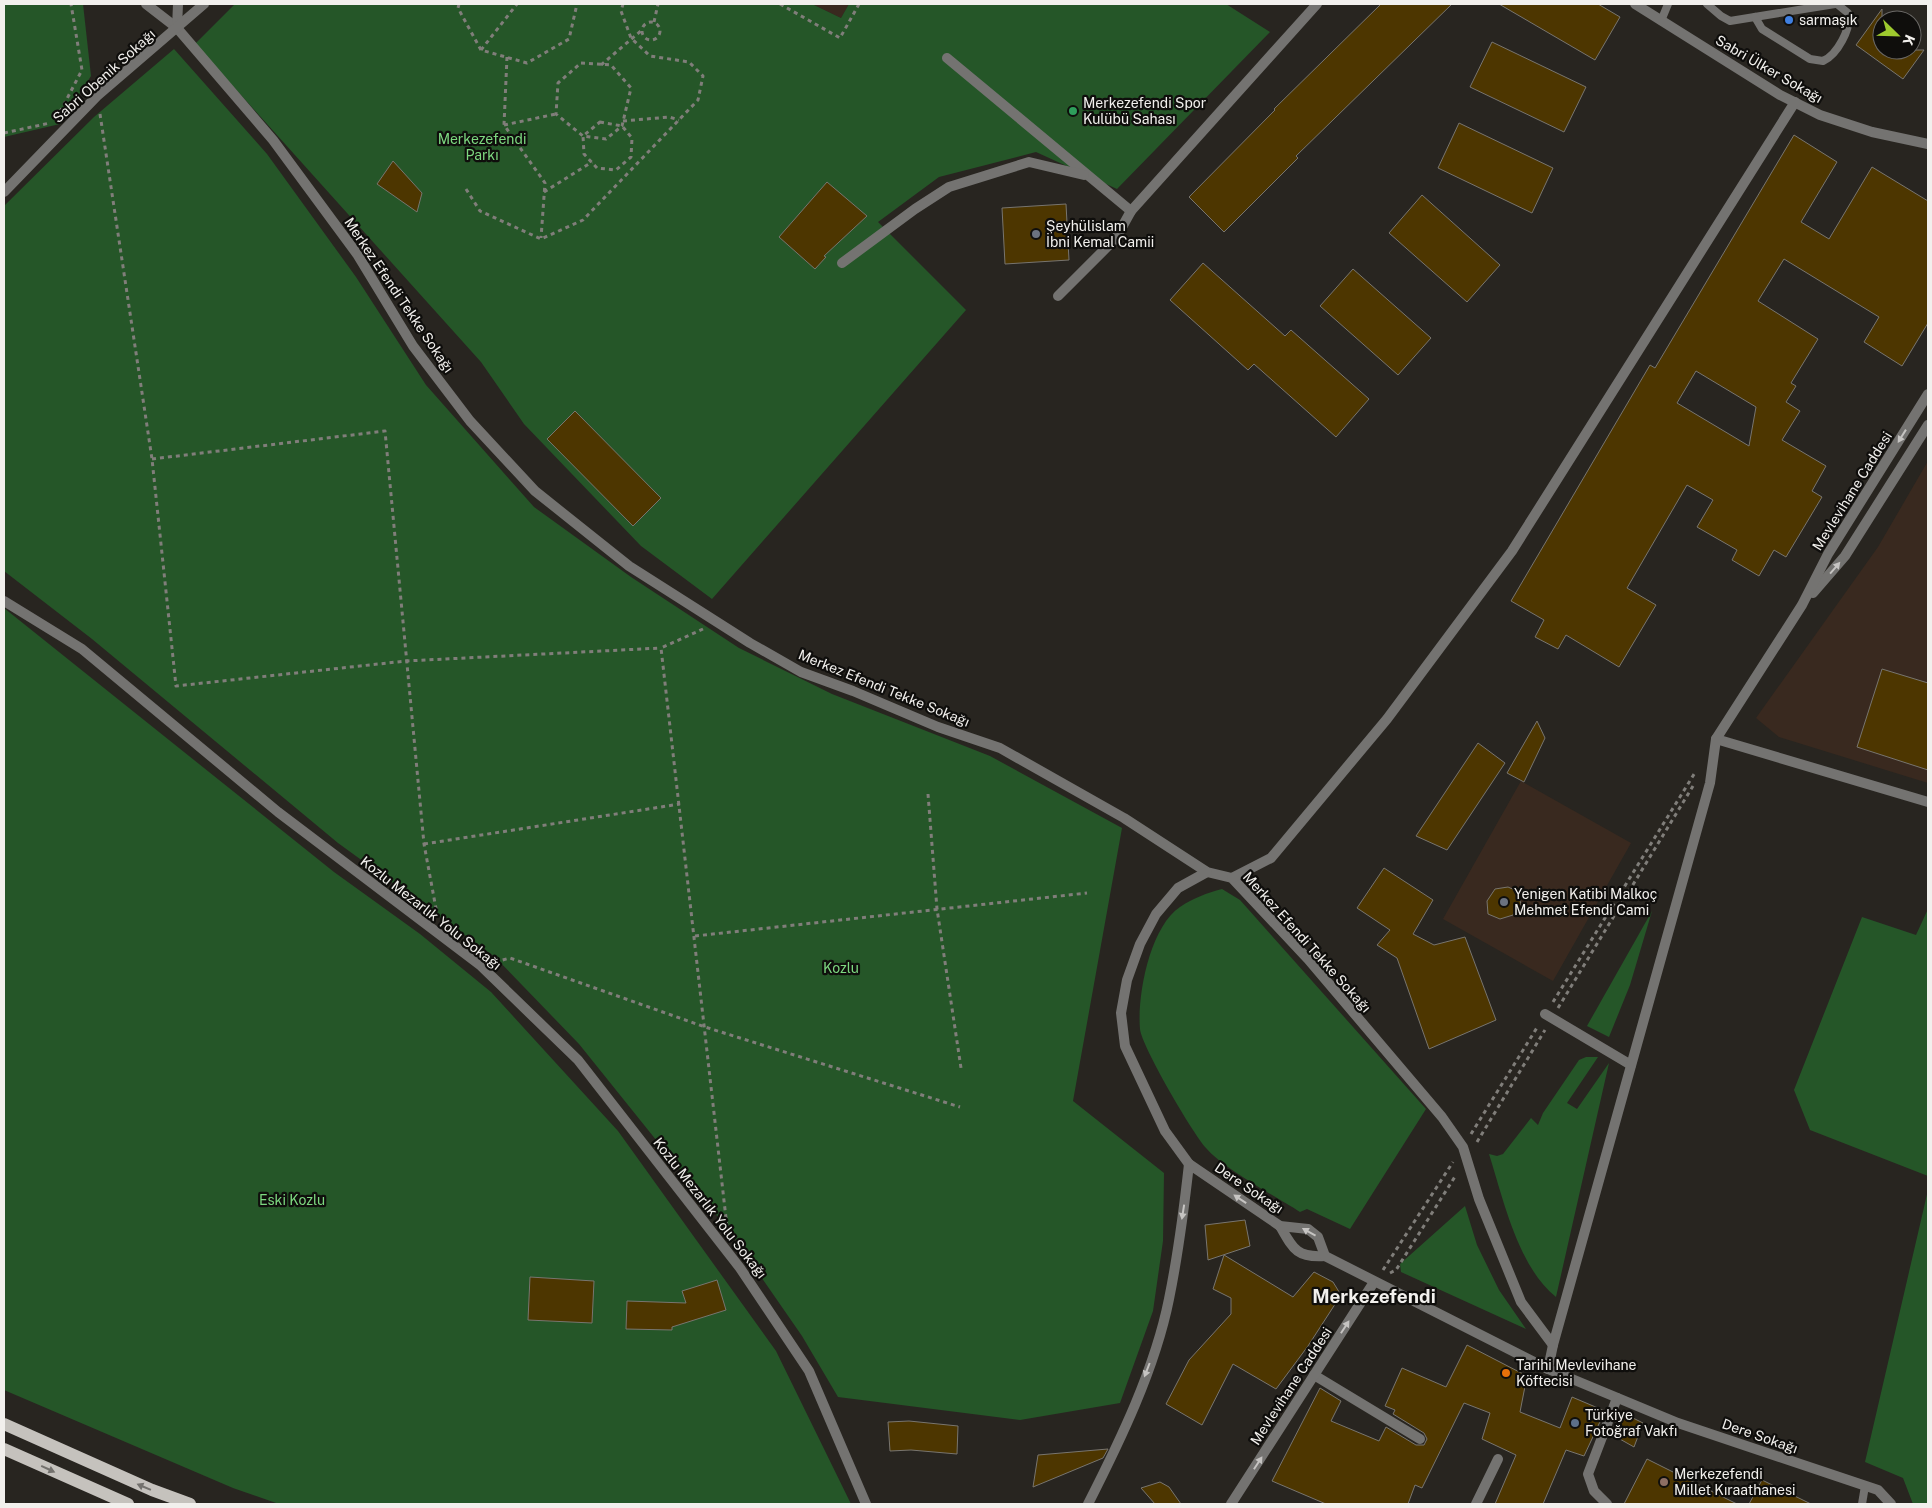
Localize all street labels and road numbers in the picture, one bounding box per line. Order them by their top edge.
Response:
street label: Sabri Obenik Sokağı [50,26,158,126]
street label: Sabri Ülker Sokağı [1713,30,1826,106]
street label: Merkez Efendi Tekke Sokağı [341,215,457,375]
street label: Mevlevihane Caddesi [1809,429,1895,553]
street label: Merkez Efendi Tekke Sokağı [796,646,972,730]
street label: Kozlu Mezarlık Yolu Sokağı [357,853,505,973]
street label: Merkez Efendi Tekke Sokağı [1240,869,1374,1015]
street label: Kozlu Mezarlık Yolu Sokağı [650,1134,770,1282]
street label: Dere Sokağı [1212,1159,1286,1217]
street label: Mevlevihane Caddesi [1247,1324,1335,1448]
street label: Dere Sokağı [1720,1416,1800,1456]

